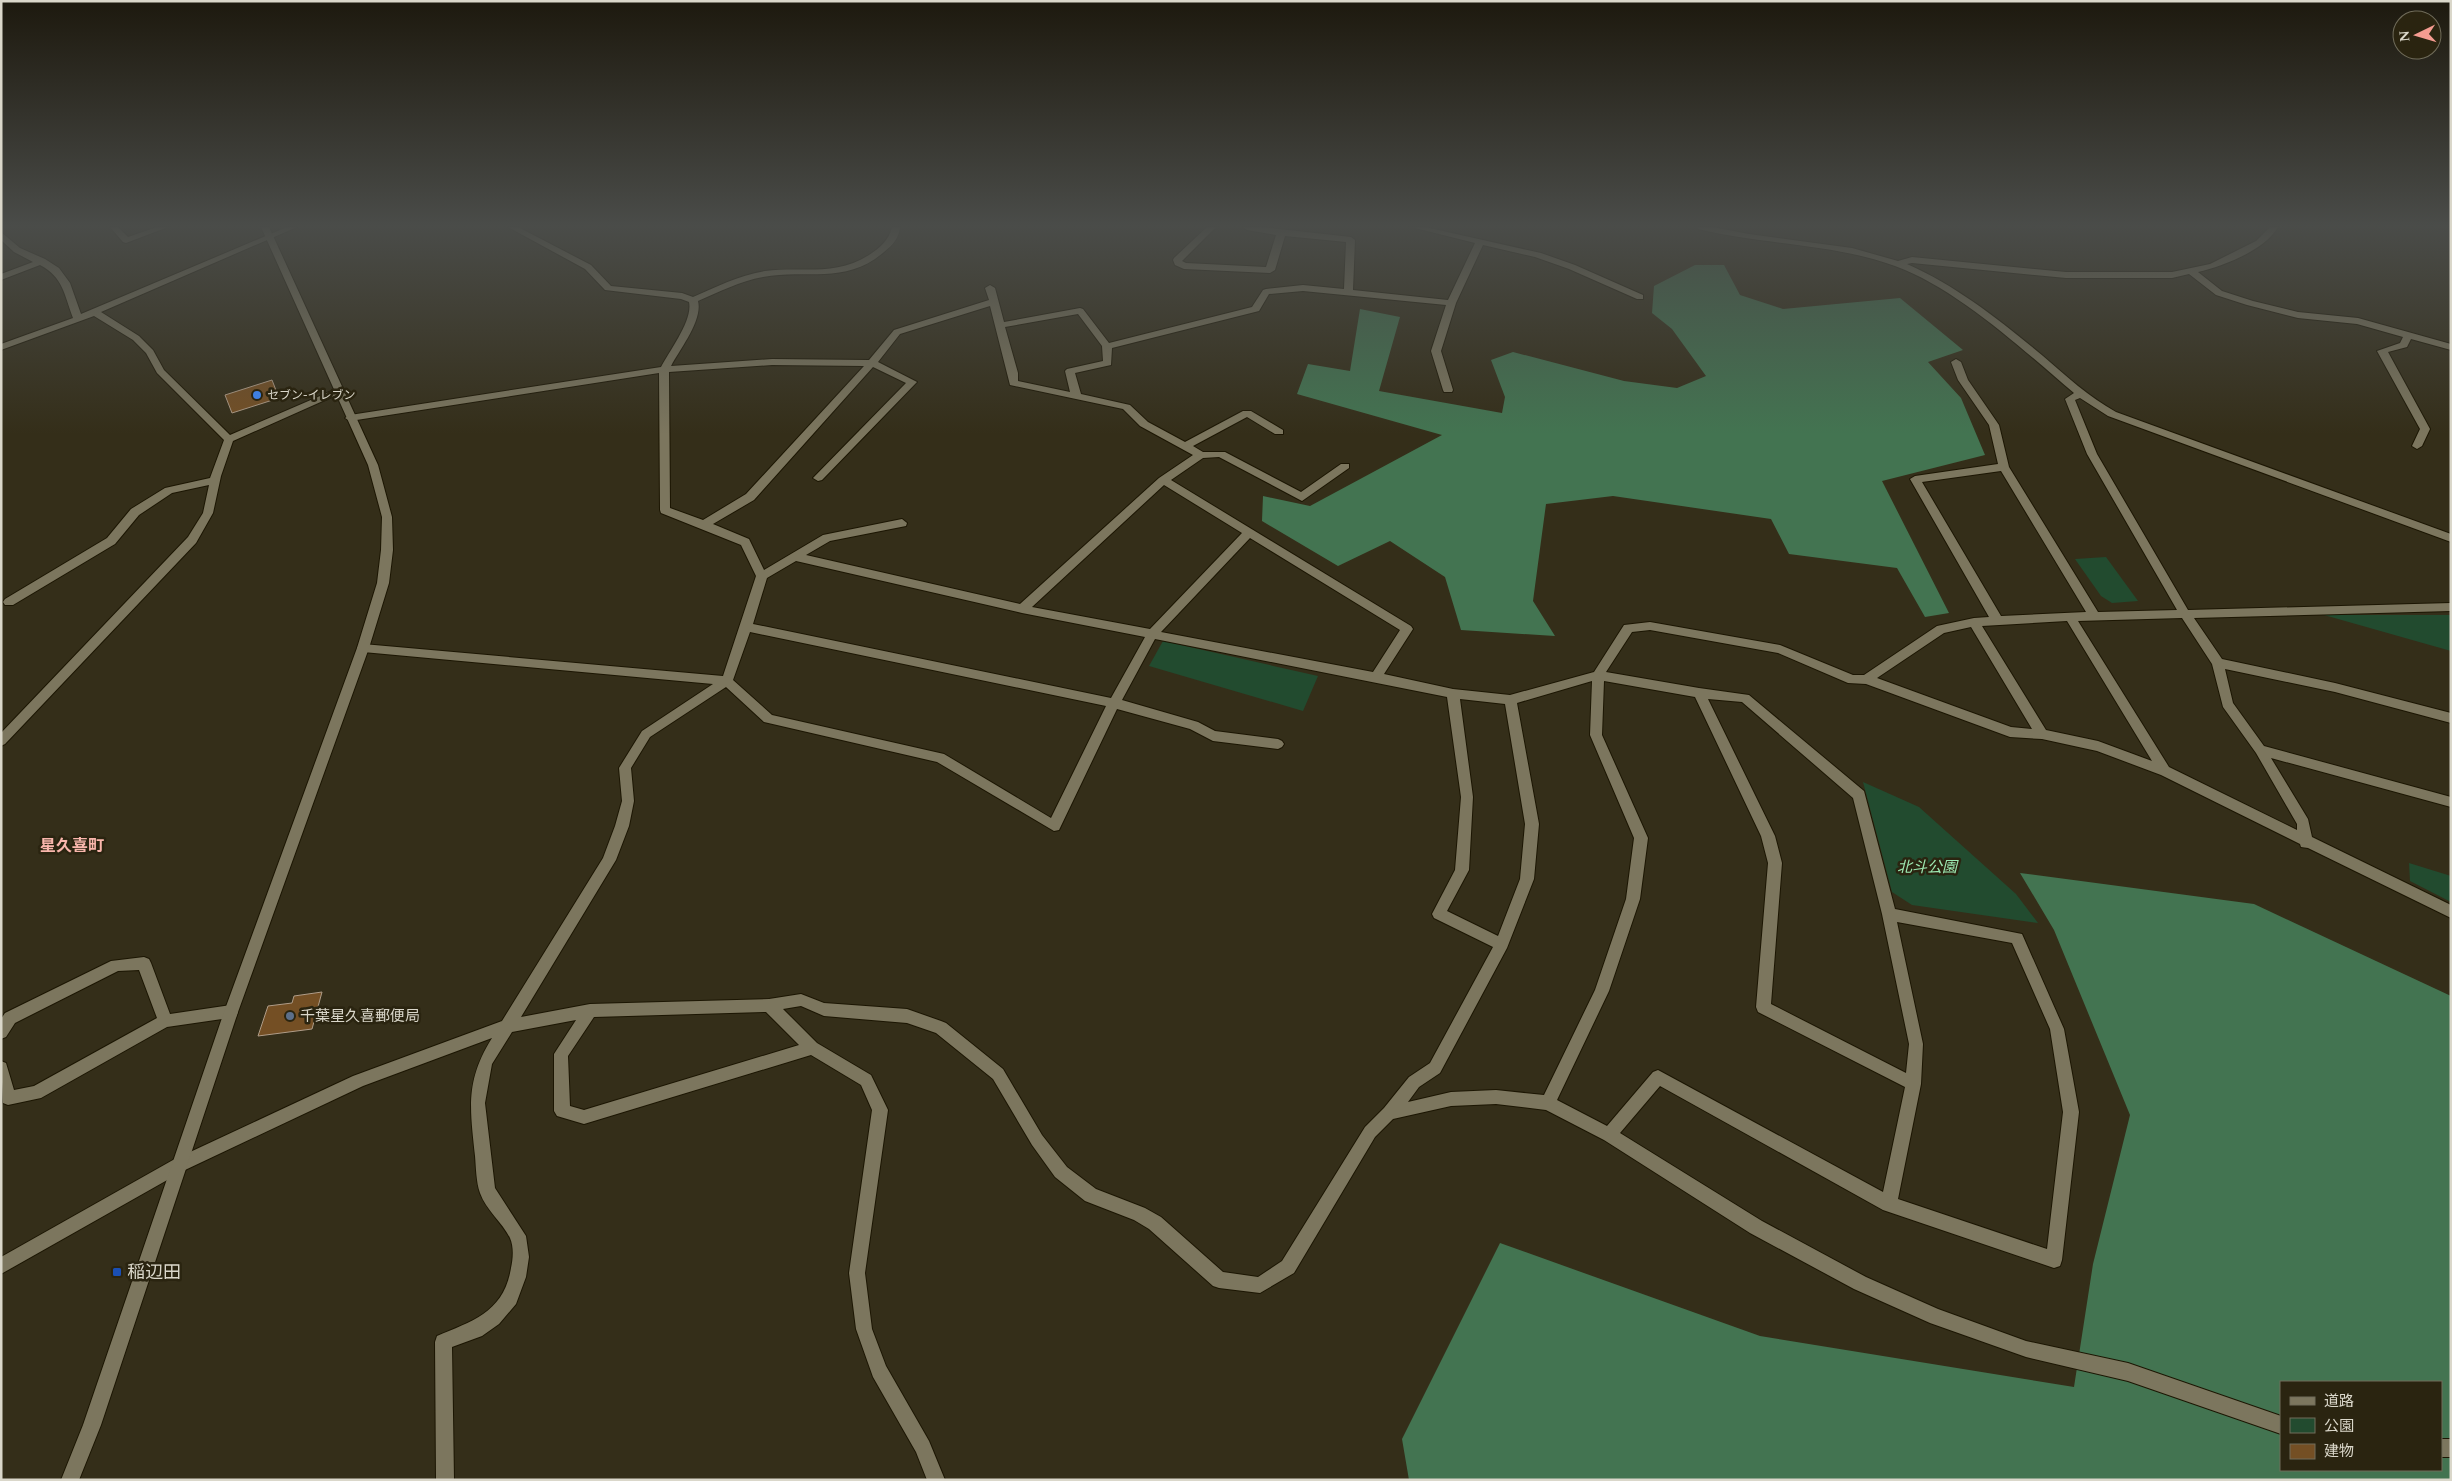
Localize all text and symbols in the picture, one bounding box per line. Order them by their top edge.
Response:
north arrow [2392,10,2442,60]
text: N [2394,29,2416,43]
place label: セブン-イレブン [267,386,356,405]
marker: セブン-イレブン [251,389,263,401]
district label: 星久喜町 [40,834,104,858]
park label: 北斗公園 [1897,856,1959,879]
place label: 千葉星久喜郵便局 [300,1005,420,1028]
marker: 千葉星久喜郵便局 [284,1010,296,1022]
place label: 稲辺田 [127,1259,181,1286]
marker: 稲辺田 [111,1266,123,1278]
legend [2280,1381,2442,1471]
text: 道路 [2324,1390,2354,1413]
text: 公園 [2324,1415,2354,1438]
text: 建物 [2324,1440,2354,1463]

